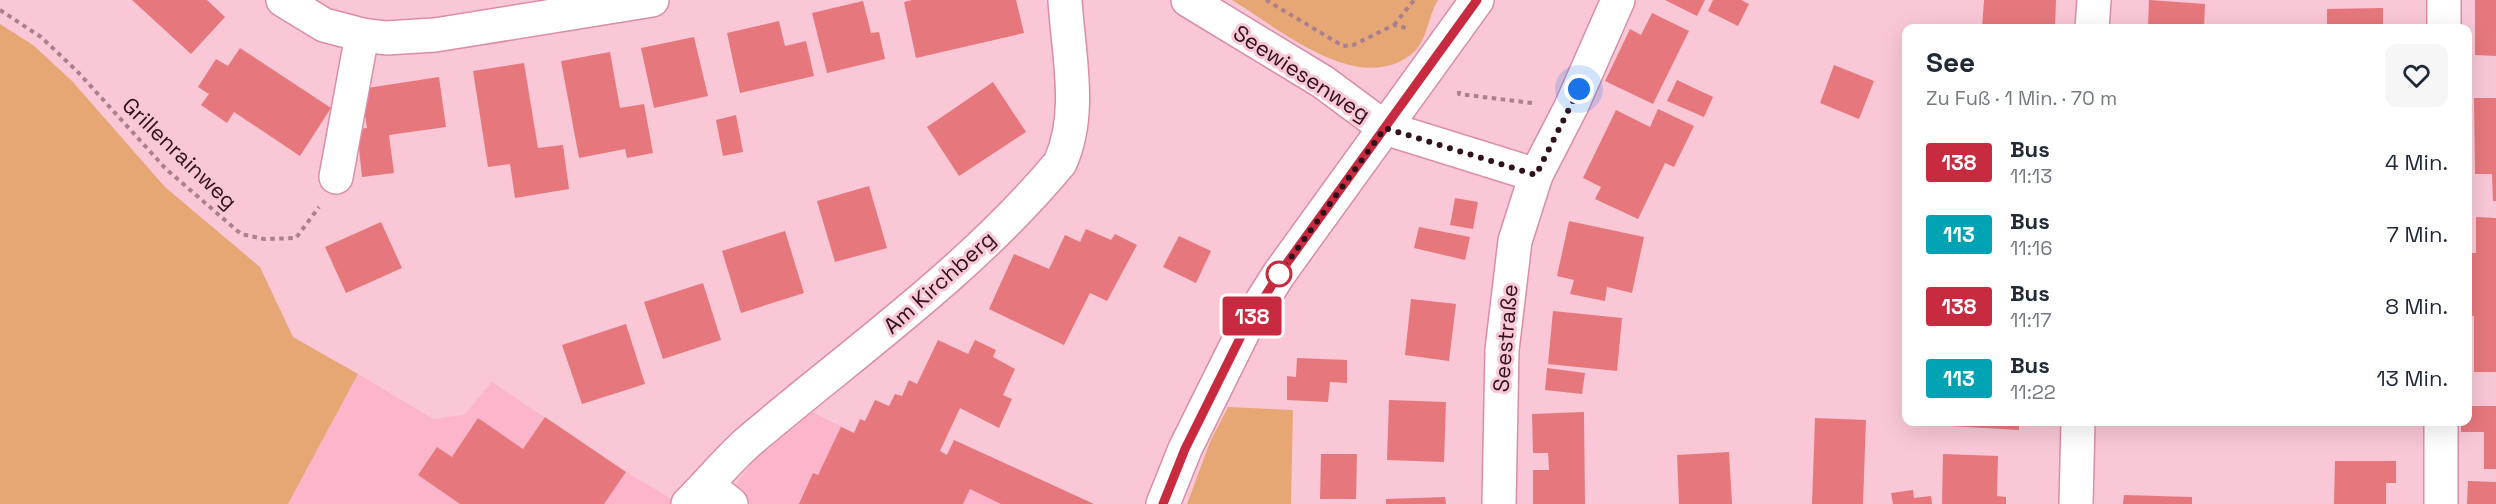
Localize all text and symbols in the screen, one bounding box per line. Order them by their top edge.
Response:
street label: Seewiesenweg [1228,18,1376,128]
text: See [1926,44,1975,80]
button: heart [2385,44,2448,107]
your location [1564,74,1594,104]
text: Zu Fuß · 1 Min. · 70 m [1926,85,2117,111]
street label: Grillenrainweg [117,91,243,215]
text: Bus [2010,135,2050,163]
text: 4 Min. [2385,148,2448,176]
text: 138 [1942,149,1976,176]
text: 11:13 [2010,163,2052,189]
text: Bus [2010,207,2050,235]
text: 7 Min. [2386,220,2448,248]
text: 113 [1943,221,1975,248]
street label: Am Kirchberg [877,224,1001,340]
text: 11:16 [2010,235,2052,261]
unlabelled marker [1266,261,1292,287]
text: Bus [2010,279,2050,307]
street label: Seestraße [1486,283,1524,393]
text: 8 Min. [2385,292,2448,320]
text: 138 [1942,293,1976,320]
line badge: 138 [1218,296,1286,336]
text: 138 [1235,303,1269,330]
text: 11:17 [2010,307,2051,333]
text: Bus [2010,351,2050,379]
text: 13 Min. [2376,364,2448,392]
text: 113 [1943,365,1975,392]
text: 11:22 [2010,379,2056,405]

